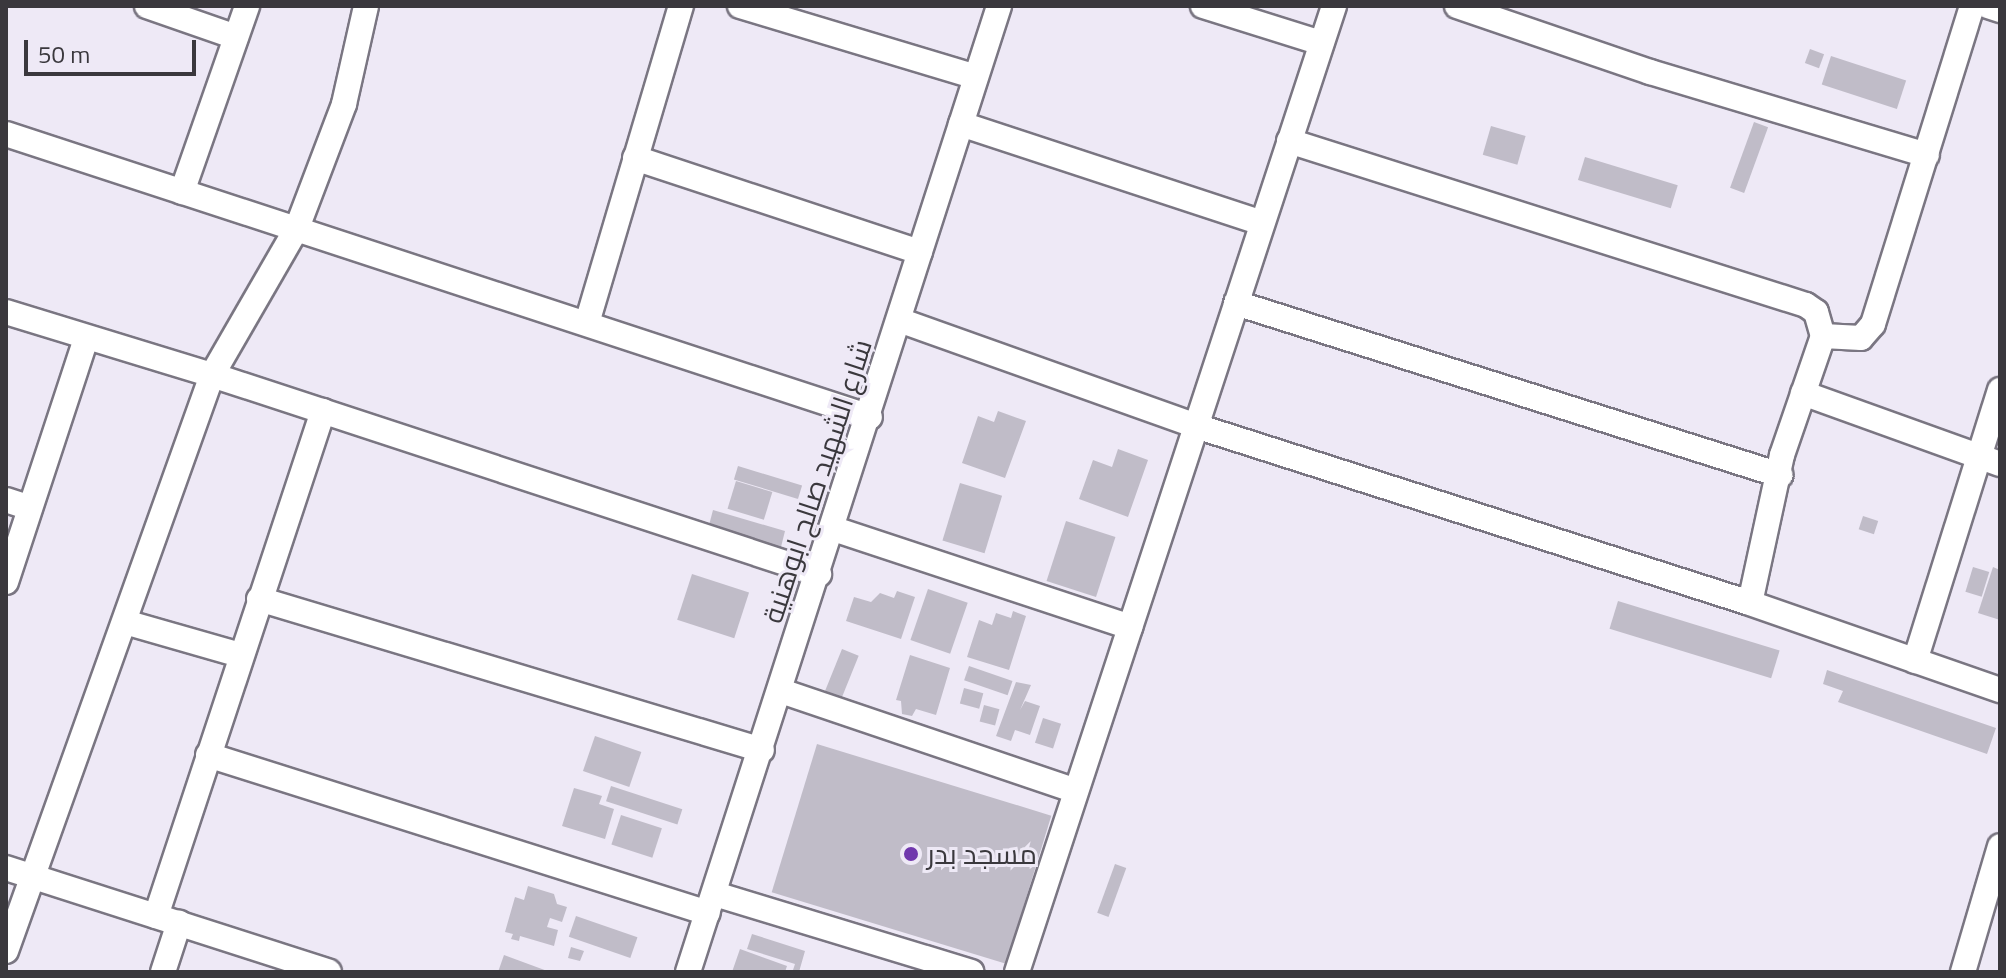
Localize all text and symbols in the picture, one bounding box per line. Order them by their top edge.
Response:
scale bar [28,24,200,74]
text: 50 m [38,36,90,72]
street label: شارع الشهيد صالح ابوهنية [755,335,879,627]
place label: مسجد بدر [927,837,1037,871]
marker: مسجد بدر [902,845,920,863]

